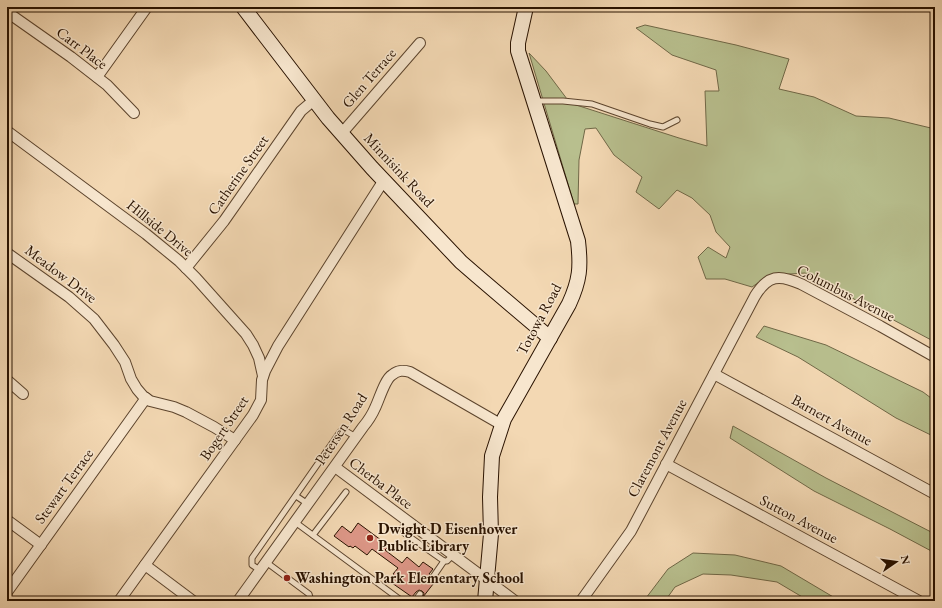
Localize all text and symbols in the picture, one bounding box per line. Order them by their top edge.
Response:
street label: Carr Place [53,22,112,73]
street label: Glen Terrace [337,44,400,112]
street label: Minnisink Road [360,129,439,211]
street label: Catherine Street [203,131,272,218]
street label: Hillside Drive [123,195,198,260]
street label: Meadow Drive [22,240,101,307]
street label: Columbus Avenue [794,260,899,325]
street label: Totowa Road [512,279,566,358]
street label: Petersen Road [310,389,371,468]
street label: Barnert Avenue [789,390,876,450]
street label: Bogert Street [195,391,252,464]
street label: Claremont Avenue [623,395,691,500]
street label: Stewart Terrace [30,444,97,527]
street label: Cherba Place [346,452,417,513]
street label: Sutton Avenue [757,490,842,547]
place label: Dwight D Eisenhower Public Library [378,519,518,555]
marker: Dwight D Eisenhower Public Library [365,533,375,543]
north arrow [876,542,916,582]
text: N [898,554,914,566]
place label: Washington Park Elementary School [295,568,524,587]
marker: Washington Park Elementary School [282,573,292,583]

